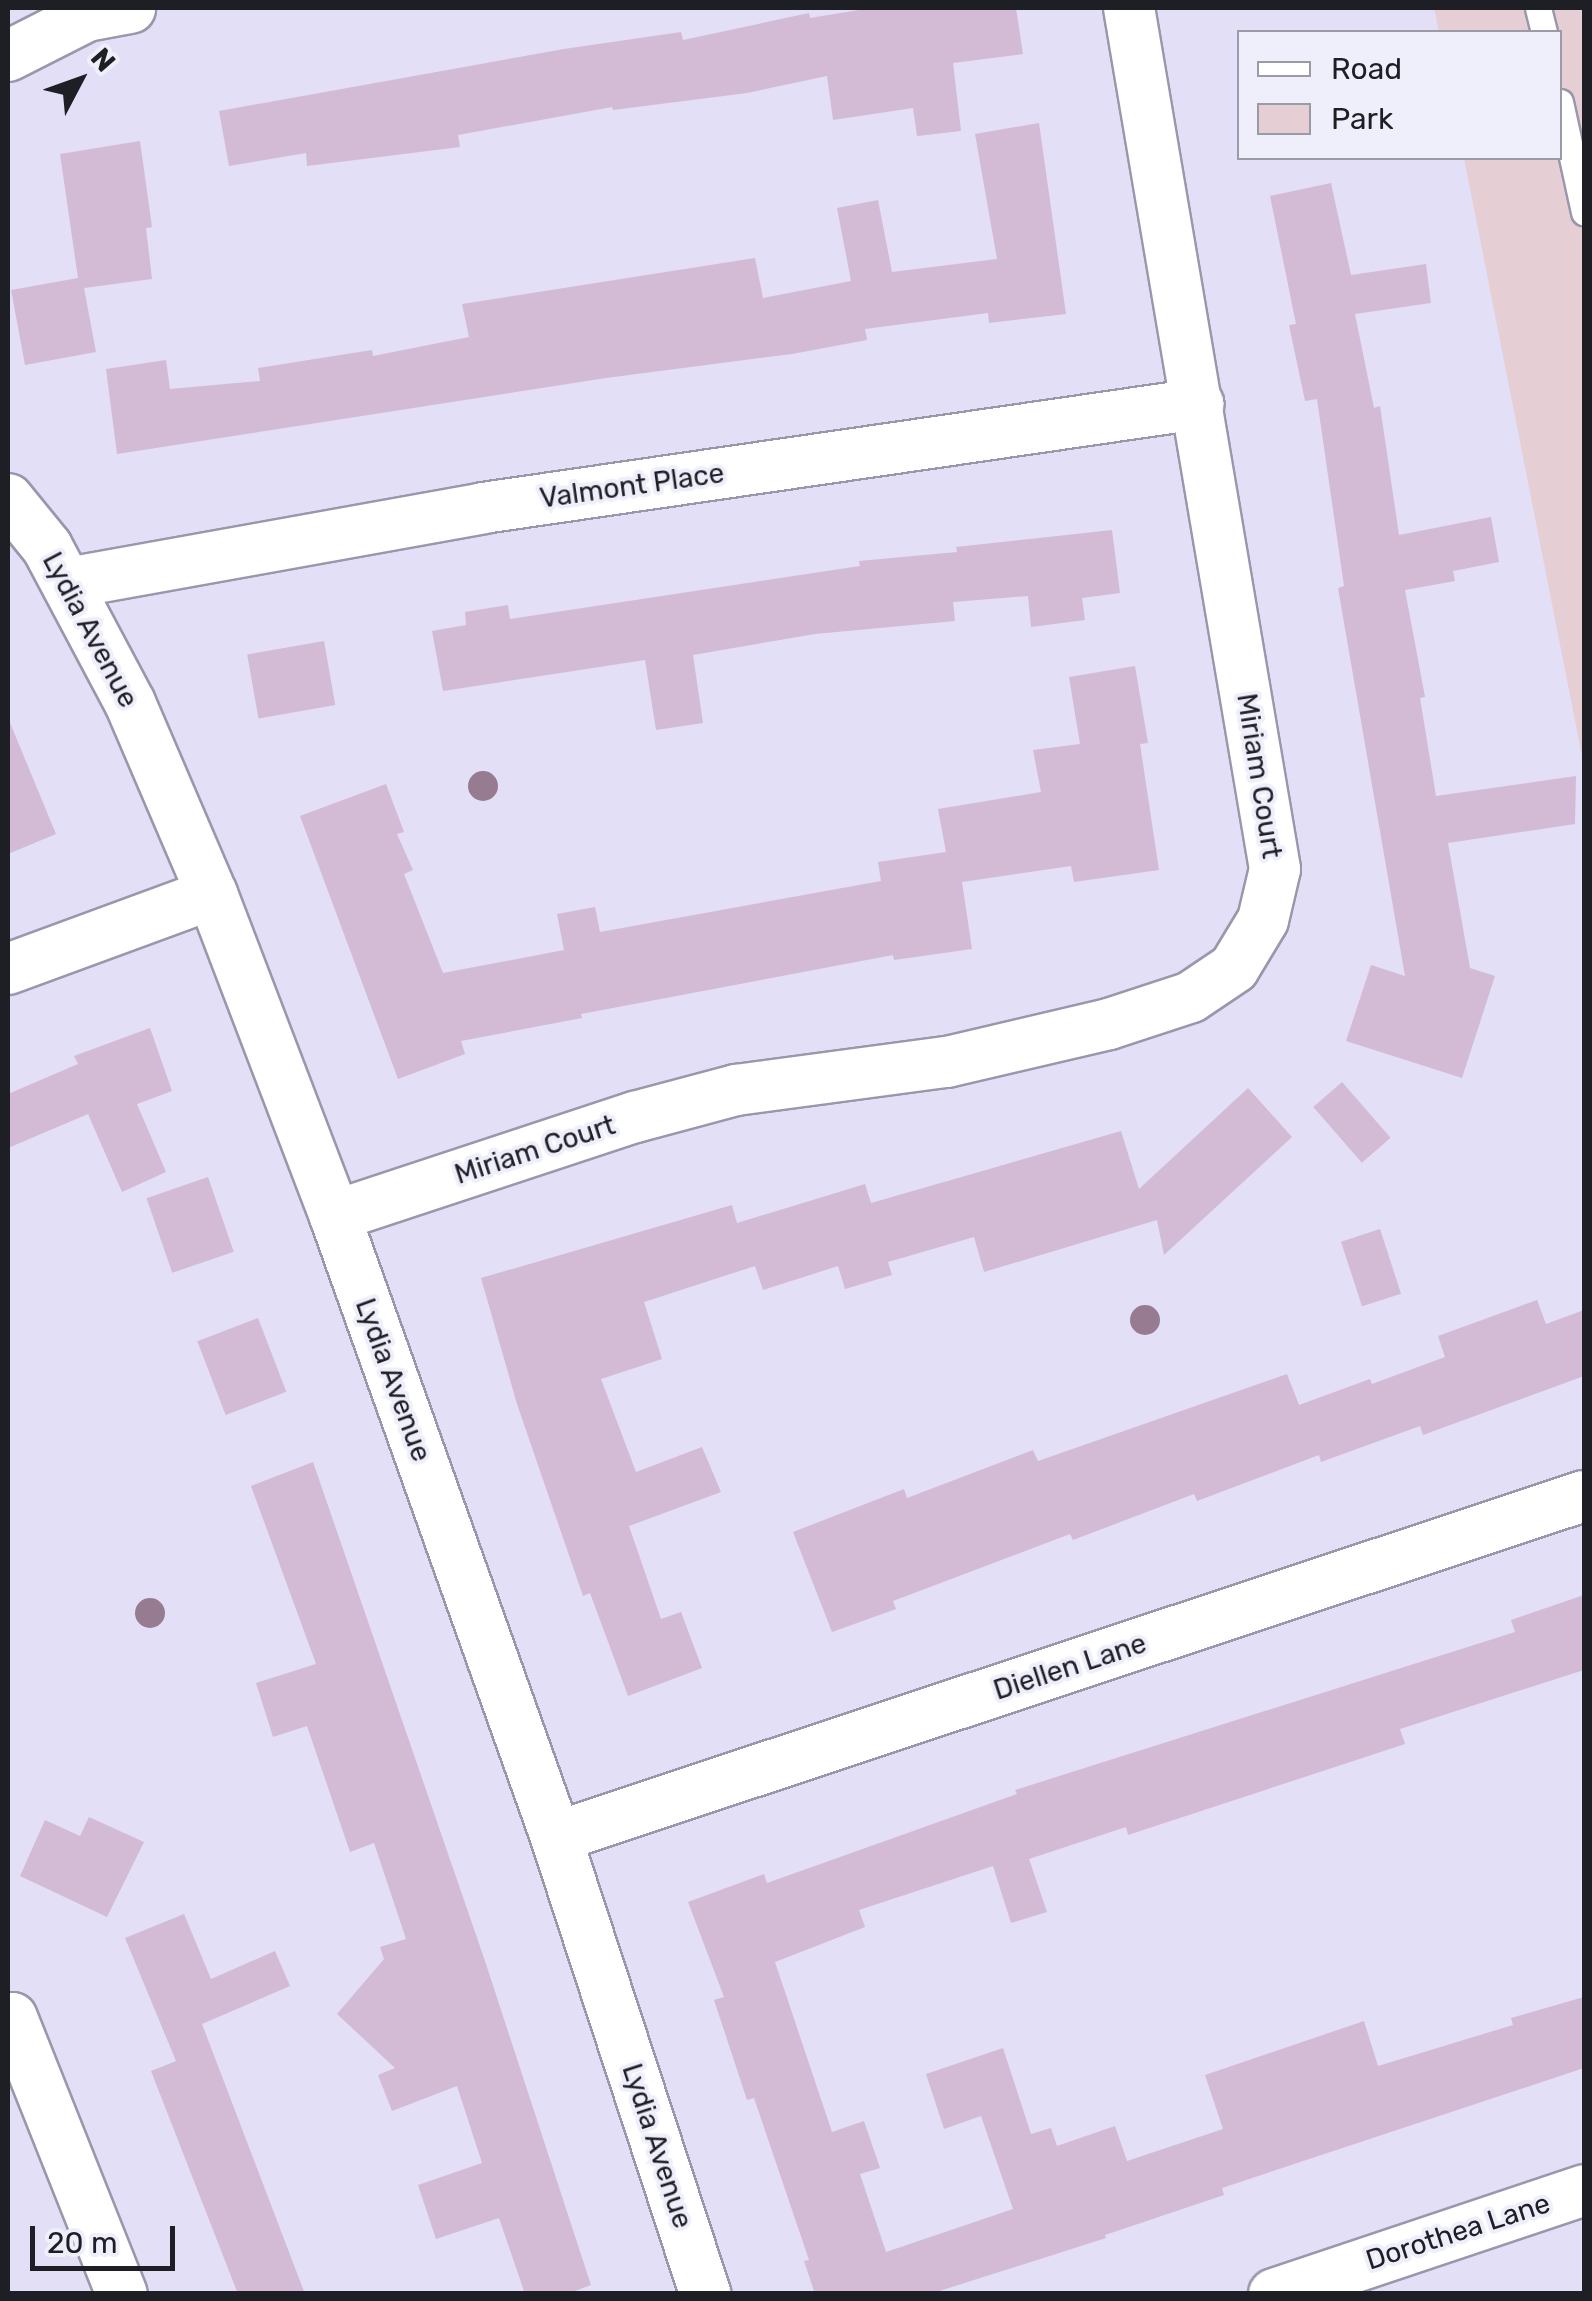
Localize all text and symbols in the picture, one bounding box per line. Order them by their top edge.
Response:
north arrow [30,30,130,130]
legend [1237,30,1562,160]
text: N [84,42,122,78]
text: Road [1331,51,1402,87]
text: Park [1331,101,1393,137]
street label: Valmont Place [538,456,726,516]
street label: Lydia Avenue [35,546,145,714]
street label: Miriam Court [1229,691,1289,861]
street label: Miriam Court [450,1108,620,1192]
street label: Lydia Avenue [348,1294,438,1466]
street label: Diellen Lane [989,1626,1151,1708]
street label: Lydia Avenue [614,2059,700,2233]
street label: Dorothea Lane [1362,2186,1554,2278]
scale bar [35,2206,180,2268]
text: 20 m [47,2225,118,2261]

